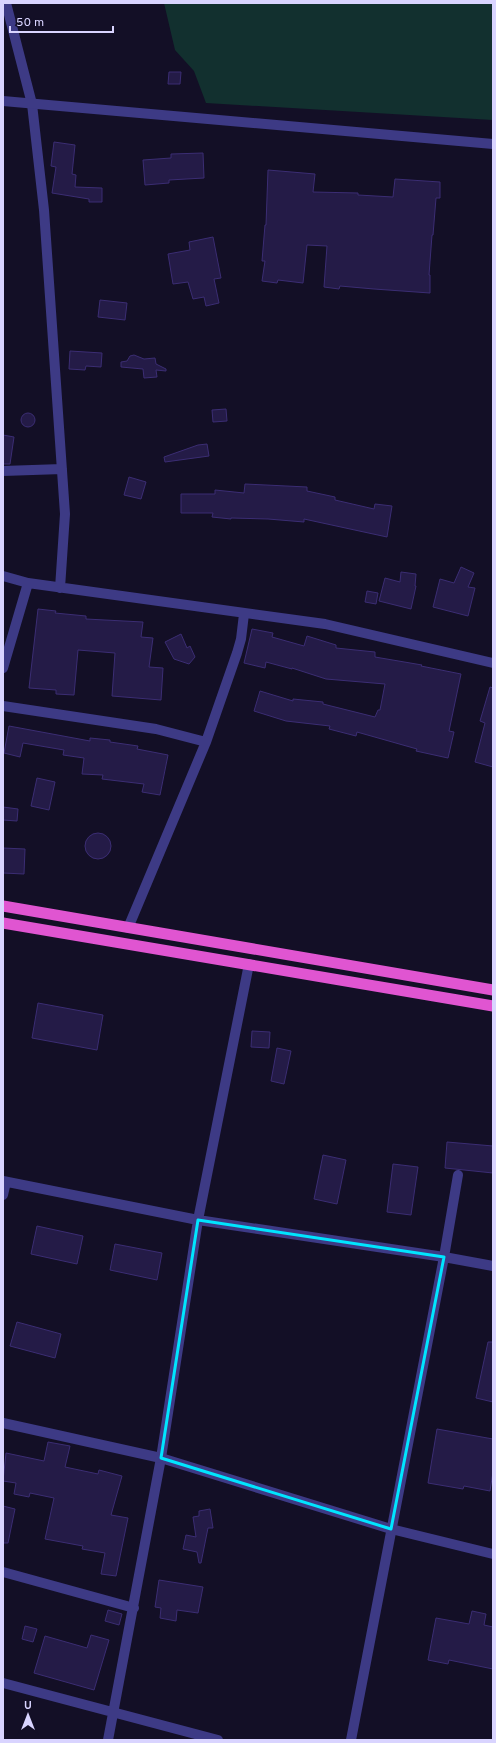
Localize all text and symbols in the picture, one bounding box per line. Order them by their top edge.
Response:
scale bar [10,8,113,34]
text: 50 m [16,15,44,31]
north arrow [8,1695,48,1735]
text: U [24,1699,32,1713]

